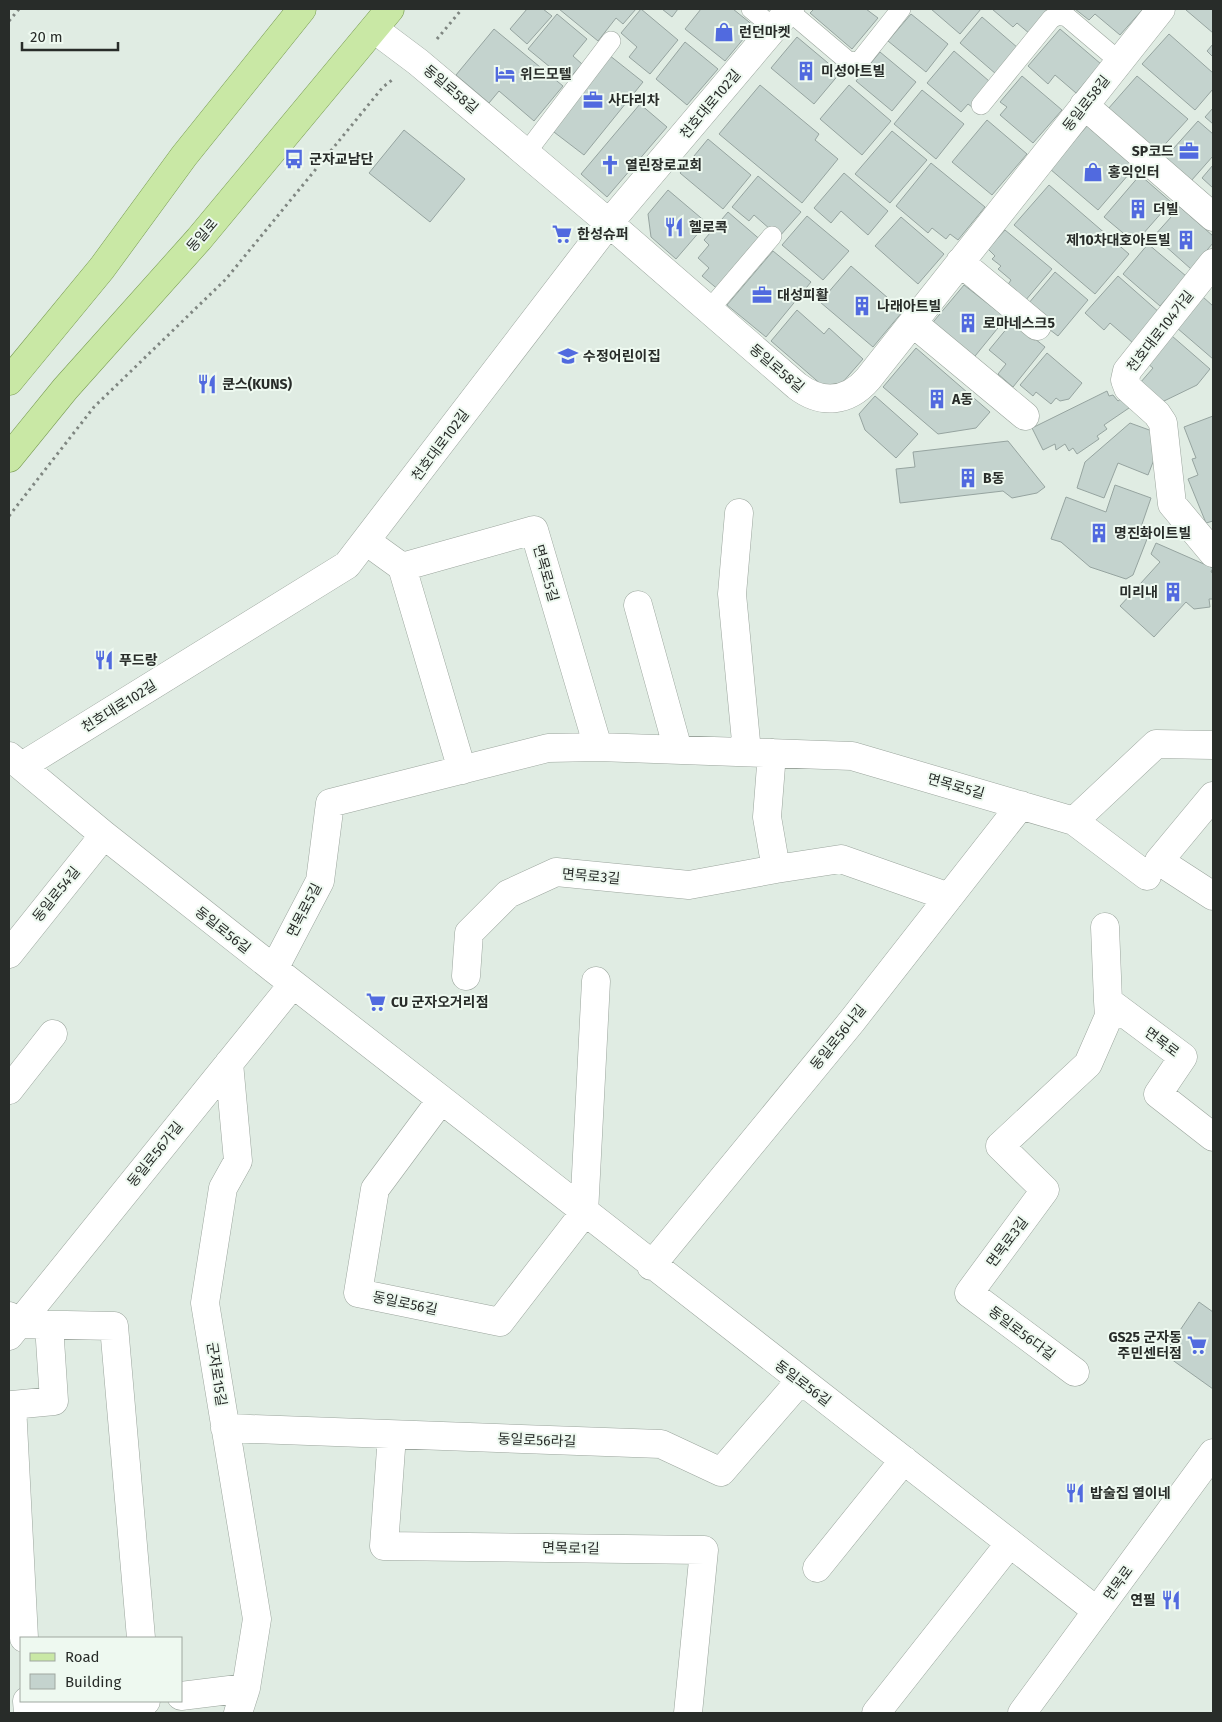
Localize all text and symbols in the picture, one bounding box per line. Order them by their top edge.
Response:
scale bar [22,20,119,52]
shop icon: 런던마켓 [713,21,735,43]
place label: 런던마켓 [739,24,791,41]
text: 20 m [30,28,63,46]
building icon: 미성아트빌 [795,60,817,82]
street label: 동일로58길 [420,62,482,117]
hotel icon: 위드모텔 [494,63,516,85]
place label: 미성아트빌 [821,63,885,80]
place label: 위드모텔 [520,66,572,83]
street label: 천호대로102길 [677,66,744,142]
street label: 동일로58길 [1059,72,1113,135]
office icon: 사다리차 [582,89,604,111]
place label: 사다리차 [608,92,660,109]
office icon: SP코드 [1178,140,1200,162]
place label: SP코드 [1132,143,1174,160]
bus stop icon: 군자교남단 [283,148,305,170]
place label: 군자교남단 [309,151,374,168]
church icon: 열린장로교회 [599,154,621,176]
place label: 열린장로교회 [625,157,702,174]
shop icon: 홍익인터 [1082,161,1104,183]
place label: 홍익인터 [1108,164,1160,181]
building icon: 더빌 [1127,198,1149,220]
place label: 더빌 [1153,201,1179,218]
street label: 동일로 [183,215,222,255]
restaurant icon: 헬로콕 [663,216,685,238]
place label: 헬로콕 [689,219,728,236]
supermarket icon: 한성슈퍼 [551,223,573,245]
place label: 한성슈퍼 [577,226,629,243]
building icon: 제10차대호아트빌 [1175,229,1197,251]
place label: 제10차대호아트빌 [1066,232,1171,249]
office icon: 대성피활 [751,284,773,306]
place label: 대성피활 [777,287,829,304]
street label: 천호대로104가길 [1123,287,1197,375]
building icon: 나래아트빌 [851,295,873,317]
place label: 나래아트빌 [877,298,941,315]
building icon: 로마네스크5 [957,312,979,334]
place label: 로마네스크5 [983,315,1055,332]
street label: 동일로58길 [746,341,808,396]
school or university icon: 수정어린이집 [557,345,579,367]
place label: 수정어린이집 [583,348,660,365]
restaurant icon: 쿤스(KUNS) [196,373,218,395]
place label: 쿤스(KUNS) [222,376,292,393]
building icon: A동 [926,388,948,410]
place label: A동 [951,391,973,408]
street label: 천호대로102길 [408,406,473,484]
building icon: B동 [957,467,979,489]
place label: B동 [983,470,1005,487]
building icon: 명진화이트빌 [1088,522,1110,544]
place label: 명진화이트빌 [1114,525,1191,542]
street label: 면목로5길 [529,543,562,604]
building icon: 미리내 [1162,581,1184,603]
place label: 미리내 [1119,584,1158,601]
restaurant icon: 푸드랑 [93,649,115,671]
place label: 푸드랑 [119,652,158,669]
street label: 천호대로102길 [79,677,160,736]
street label: 면목로5길 [925,770,986,803]
street label: 동일로54길 [29,863,84,925]
street label: 면목로3길 [561,865,621,888]
street label: 면목로5길 [284,880,325,940]
street label: 동일로56길 [191,903,254,957]
supermarket icon: CU 군자오거리점 [365,991,387,1013]
place label: CU 군자오거리점 [391,994,489,1011]
street label: 동일로56나길 [807,1001,870,1073]
street label: 면목로 [1141,1024,1182,1061]
street label: 동일로56가길 [124,1118,187,1190]
street label: 면목로3길 [983,1214,1032,1271]
street label: 동일로56길 [371,1288,439,1319]
street label: 동일로56다길 [985,1303,1058,1364]
place label: GS25 군자동 주민센터점 [1108,1329,1182,1362]
supermarket icon: GS25 군자동 주민센터점 [1186,1334,1208,1356]
street label: 군자로15길 [203,1341,230,1407]
street label: 동일로56길 [771,1357,834,1410]
street label: 동일로56라길 [497,1431,577,1450]
restaurant icon: 밥술집 열이네 [1064,1482,1086,1504]
place label: 밥술집 열이네 [1090,1485,1171,1502]
street label: 면목로1길 [542,1539,600,1558]
street label: 면목로 [1100,1563,1137,1604]
restaurant icon: 연필 [1160,1589,1182,1611]
place label: 연필 [1130,1592,1156,1609]
legend [20,1637,182,1702]
text: Road [65,1648,100,1666]
text: Building [65,1673,121,1691]

